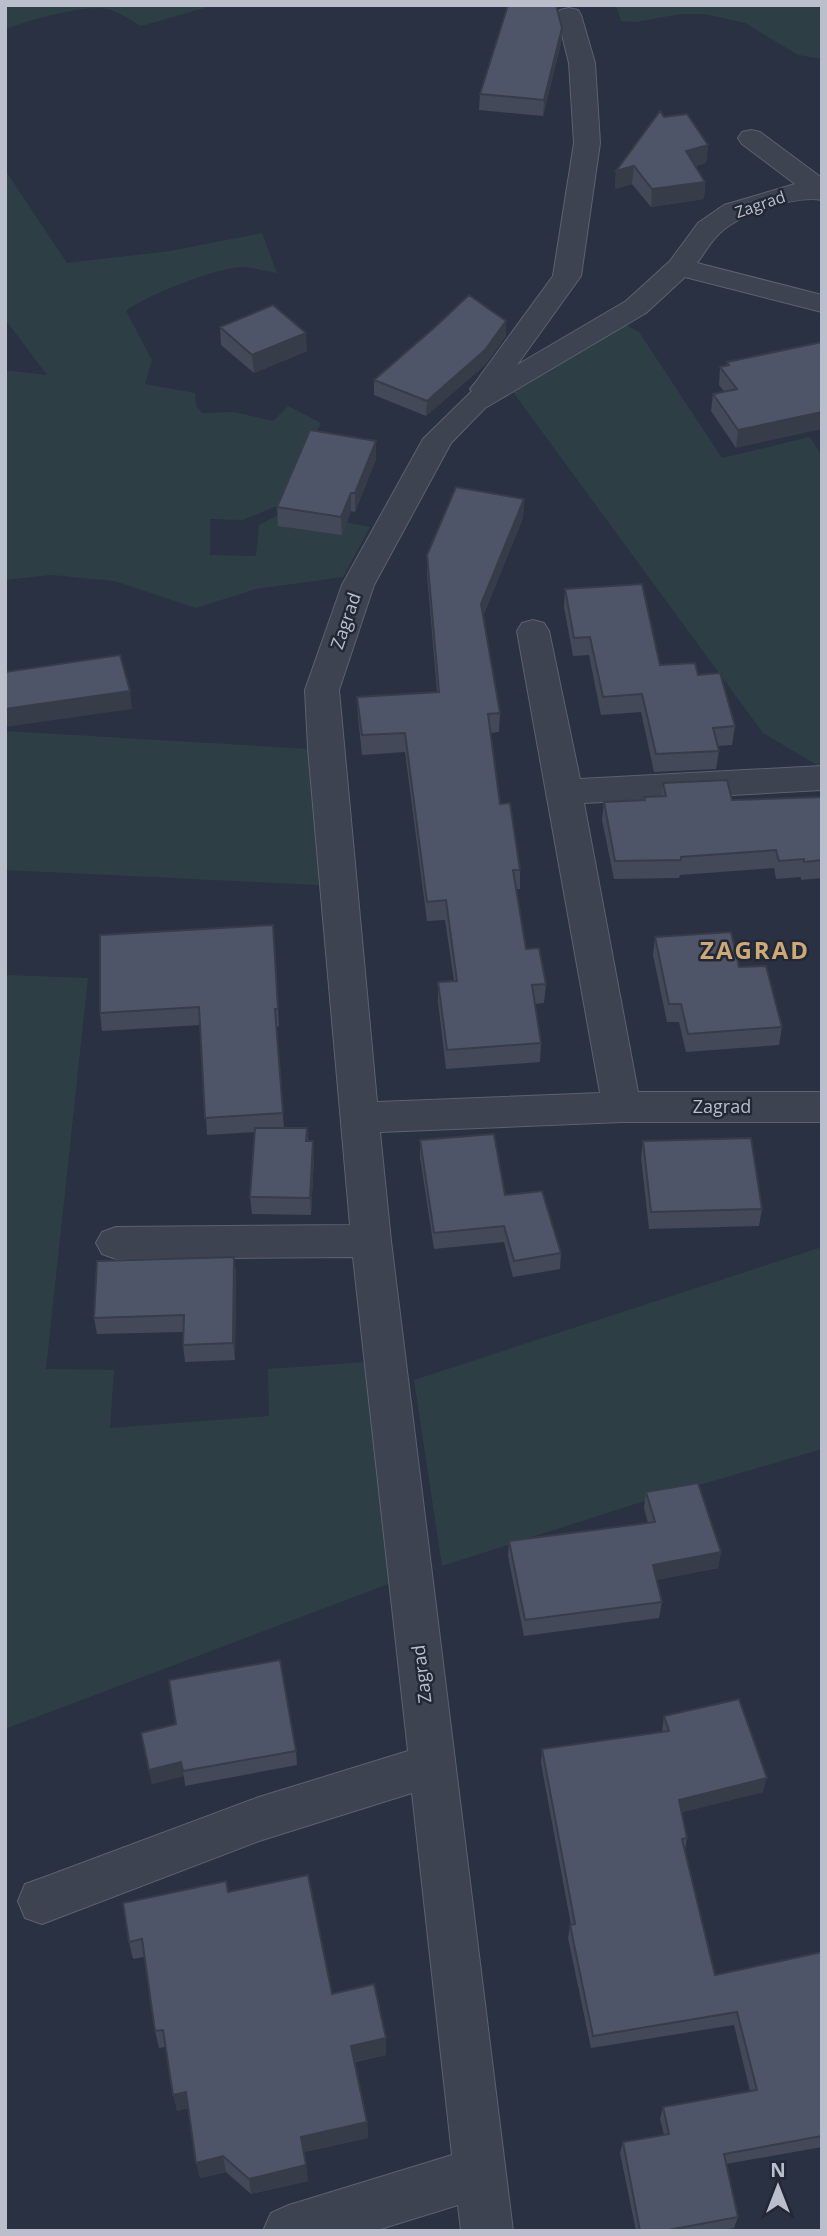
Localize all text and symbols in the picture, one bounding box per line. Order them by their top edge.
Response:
street label: Zagrad [732,185,788,223]
street label: Zagrad [324,589,366,652]
district label: ZAGRAD [700,933,810,966]
street label: Zagrad [693,1094,751,1118]
street label: Zagrad [406,1644,436,1705]
north arrow [743,2152,813,2222]
text: N [770,2157,786,2183]

